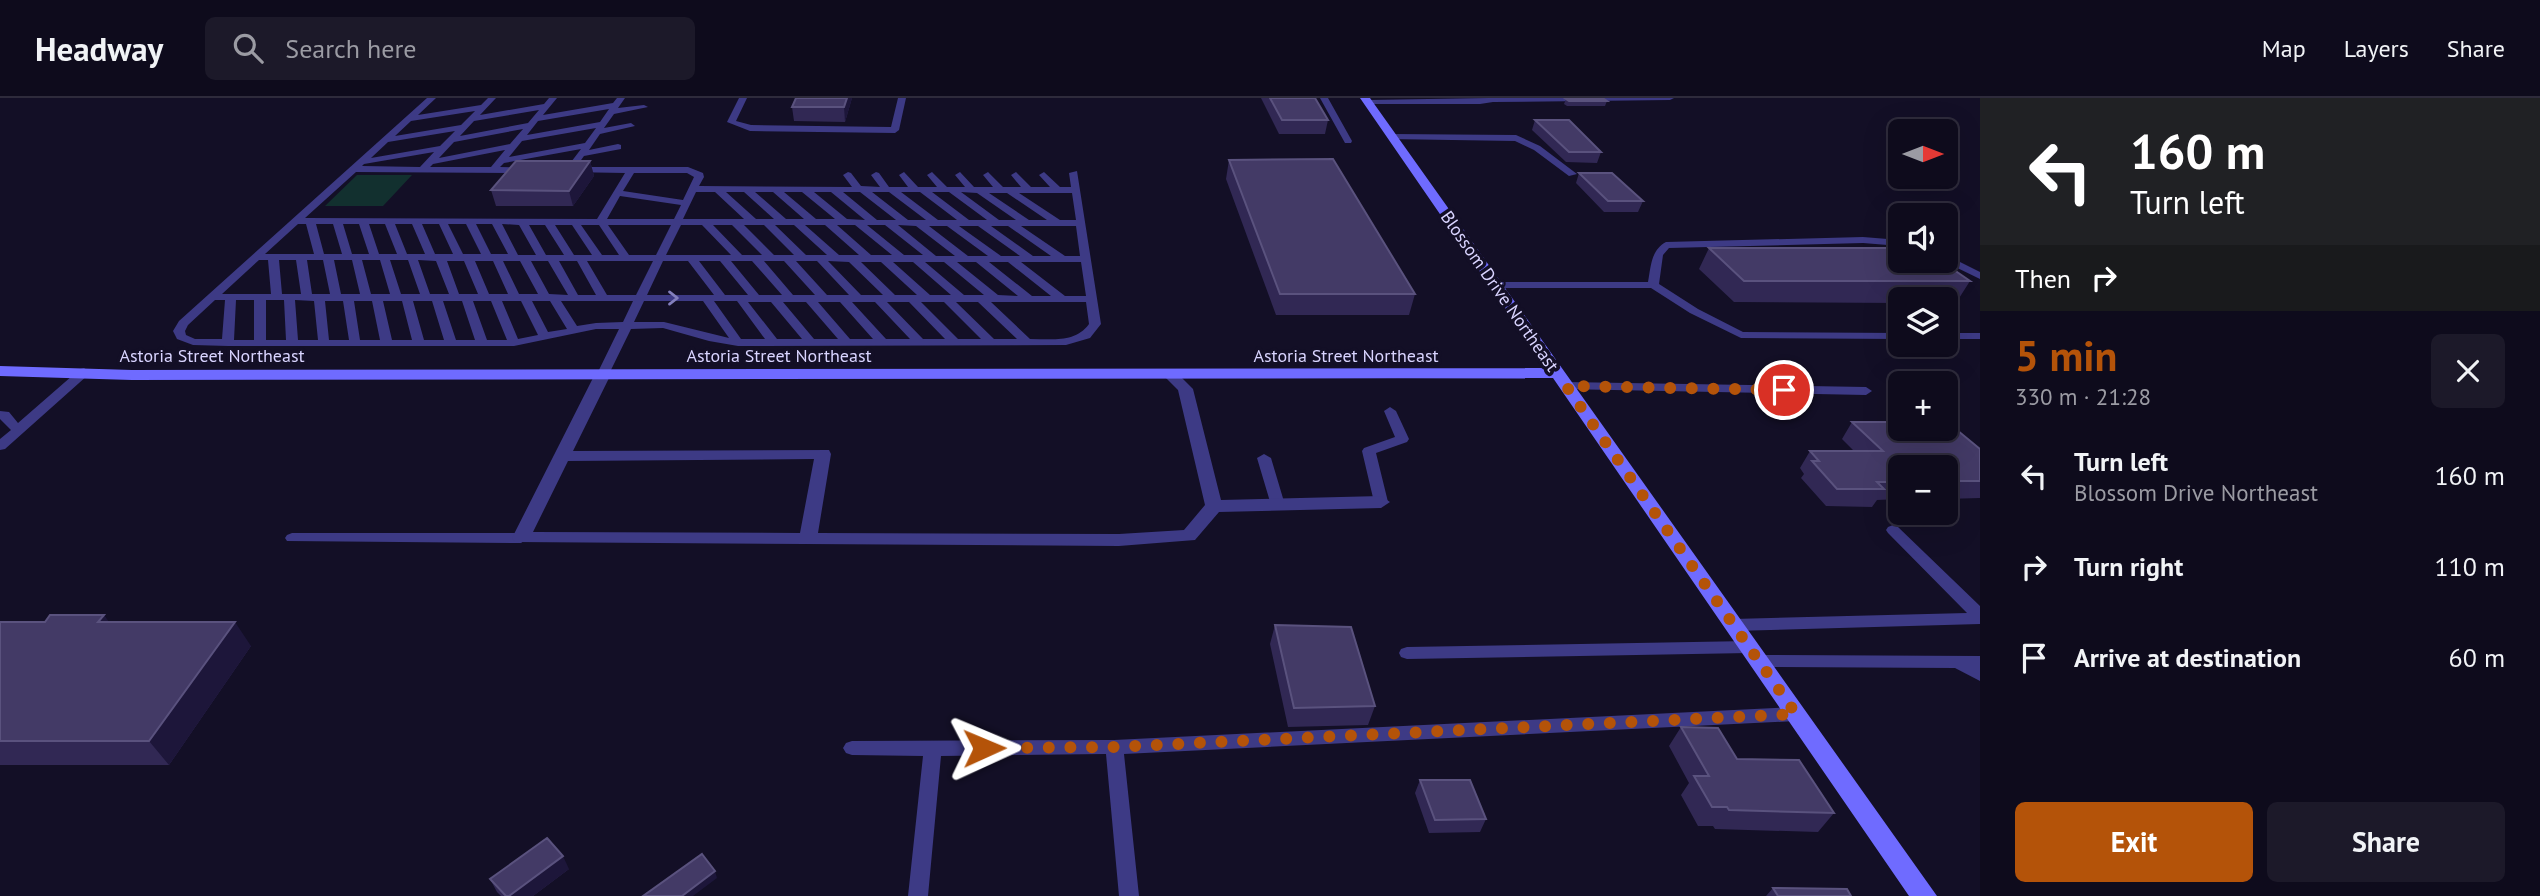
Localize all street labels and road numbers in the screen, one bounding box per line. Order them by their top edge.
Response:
street label: Blossom Drive Northeast [1436,206,1564,376]
street label: Astoria Street Northeast [119,344,305,367]
street label: Astoria Street Northeast [686,344,872,367]
street label: Astoria Street Northeast [1253,344,1439,367]

